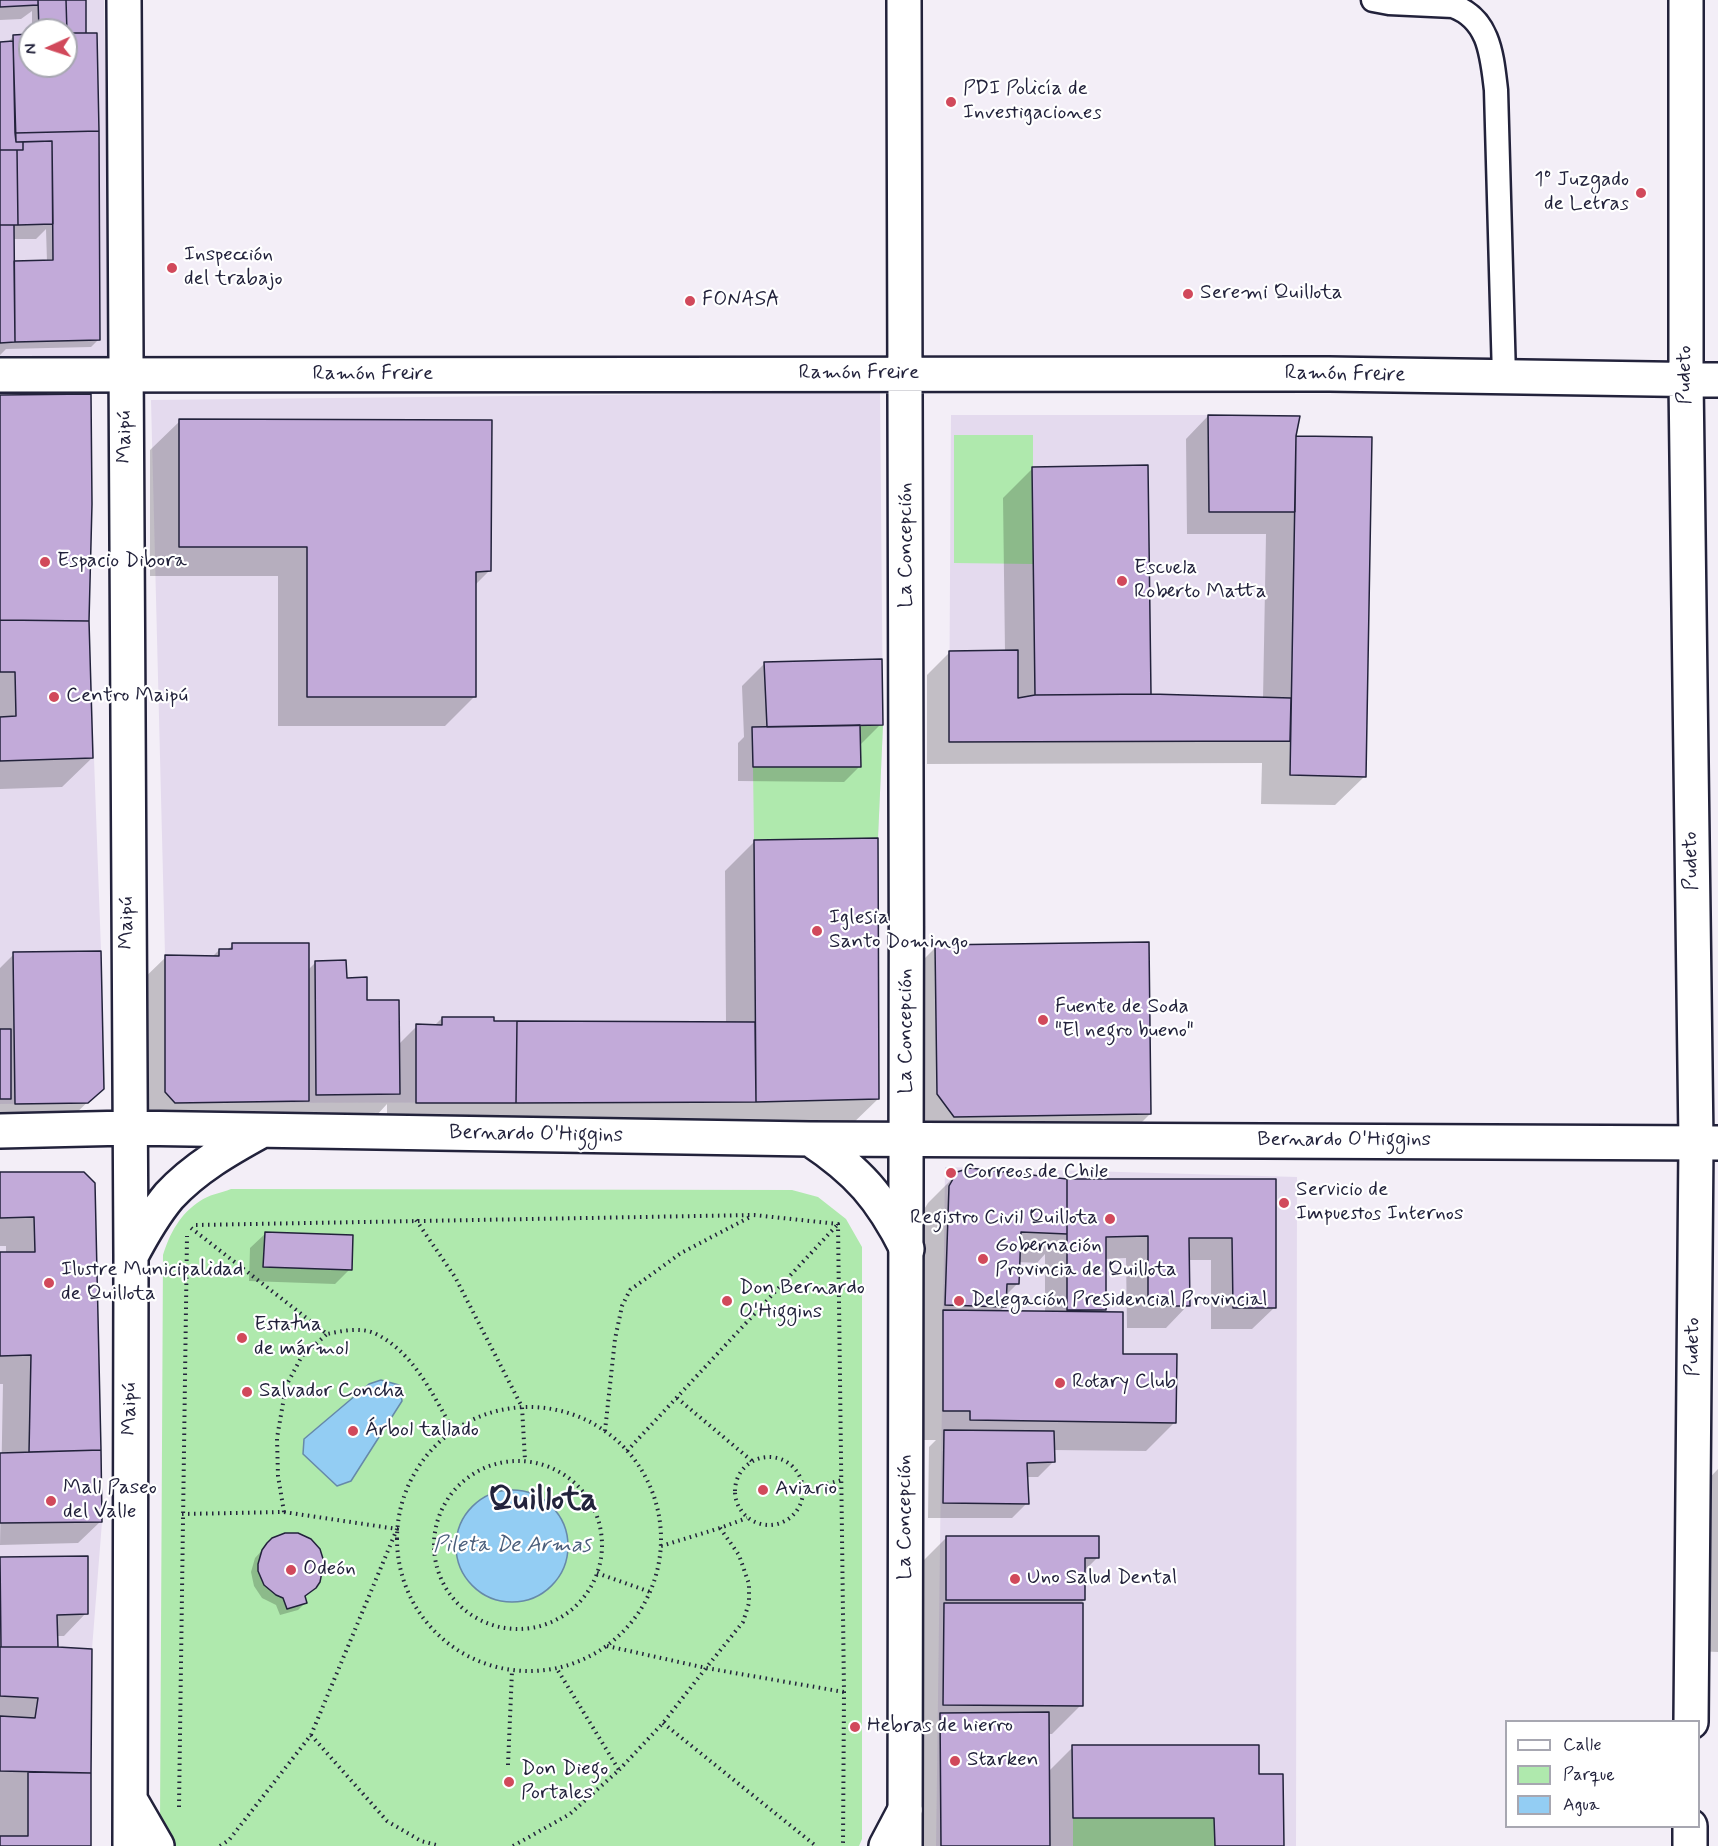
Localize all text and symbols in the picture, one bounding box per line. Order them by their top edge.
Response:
north arrow [18,18,78,78]
text: N [21,43,42,55]
place label: PDI Policía de Investigaciones [963,77,1102,127]
marker: PDI Policía de Investigaciones [944,95,958,109]
place label: 1º Juzgado de Letras [1534,168,1629,218]
marker: 1º Juzgado de Letras [1634,186,1648,200]
place label: Inspección del trabajo [184,243,283,293]
marker: Inspección del trabajo [165,261,179,275]
place label: Seremi Quillota [1200,281,1343,307]
marker: Seremi Quillota [1181,287,1195,301]
place label: FONASA [702,288,780,314]
marker: FONASA [683,294,697,308]
street label: Pudeto [1673,345,1699,405]
street label: Ramón Freire [799,361,919,387]
street label: Ramón Freire [1284,361,1406,389]
street label: Ramón Freire [313,362,433,388]
street label: Maipú [113,411,139,463]
street label: La Concepción [894,482,920,608]
place label: Espacio Dibora [57,549,187,575]
marker: Espacio Dibora [38,555,52,569]
place label: Escuela Roberto Matta [1134,556,1267,606]
marker: Escuela Roberto Matta [1115,574,1129,588]
place label: Centro Maipú [66,684,188,710]
marker: Centro Maipú [47,690,61,704]
street label: Pudeto [1679,831,1705,891]
street label: Maipú [115,897,141,949]
place label: Iglesia Santo Domingo [829,906,968,956]
marker: Iglesia Santo Domingo [810,924,824,938]
street label: La Concepción [894,968,920,1094]
place label: Fuente de Soda "El negro bueno" [1055,995,1194,1045]
marker: Fuente de Soda "El negro bueno" [1036,1013,1050,1027]
street label: Bernardo O'Higgins [449,1121,623,1149]
street label: Bernardo O'Higgins [1257,1128,1431,1154]
place label: Correos de Chile [963,1160,1108,1186]
marker: Correos de Chile [944,1166,958,1180]
place label: Servicio de Impuestos Internos [1296,1178,1463,1228]
marker: Servicio de Impuestos Internos [1277,1196,1291,1210]
place label: Registro Civil Quillota [910,1206,1098,1232]
marker: Registro Civil Quillota [1103,1212,1117,1226]
place label: Gobernación Provincia de Quillota [995,1234,1177,1284]
marker: Gobernación Provincia de Quillota [976,1252,990,1266]
place label: Ilustre Municipalidad de Quillota [61,1258,243,1308]
marker: Ilustre Municipalidad de Quillota [42,1276,56,1290]
place label: Don Bernardo O'Higgins [739,1276,865,1326]
place label: Delegación Presidencial Provincial [971,1288,1267,1314]
marker: Don Bernardo O'Higgins [720,1294,734,1308]
marker: Delegación Presidencial Provincial [952,1294,966,1308]
place label: Estatua de mármol [254,1313,348,1363]
street label: Pudeto [1681,1317,1707,1377]
marker: Estatua de mármol [235,1331,249,1345]
place label: Rotary Club [1072,1370,1176,1396]
marker: Rotary Club [1053,1376,1067,1390]
place label: Salvador Concha [259,1379,405,1405]
street label: Maipú [118,1383,144,1435]
marker: Salvador Concha [240,1385,254,1399]
place label: Árbol tallado [365,1418,479,1444]
marker: Árbol tallado [346,1424,360,1438]
street label: La Concepción [893,1454,919,1580]
place label: Mall Paseo del Valle [63,1476,157,1526]
place label: Aviario [775,1477,837,1503]
district label: Quillota [489,1482,597,1522]
marker: Aviario [756,1483,770,1497]
marker: Mall Paseo del Valle [44,1494,58,1508]
water label: Pileta De Armas [433,1533,591,1559]
place label: Odeón [303,1557,356,1583]
marker: Odeón [284,1563,298,1577]
place label: Uno Salud Dental [1027,1566,1177,1592]
marker: Uno Salud Dental [1008,1572,1022,1586]
place label: Hebras de hierro [867,1714,1013,1740]
marker: Hebras de hierro [848,1720,862,1734]
legend [1505,1720,1700,1828]
text: Calle [1563,1733,1602,1757]
place label: Starken [967,1748,1039,1774]
marker: Starken [948,1754,962,1768]
place label: Don Diego Portales [521,1757,608,1807]
text: Parque [1563,1763,1615,1787]
marker: Don Diego Portales [502,1775,516,1789]
text: Agua [1563,1793,1600,1817]

